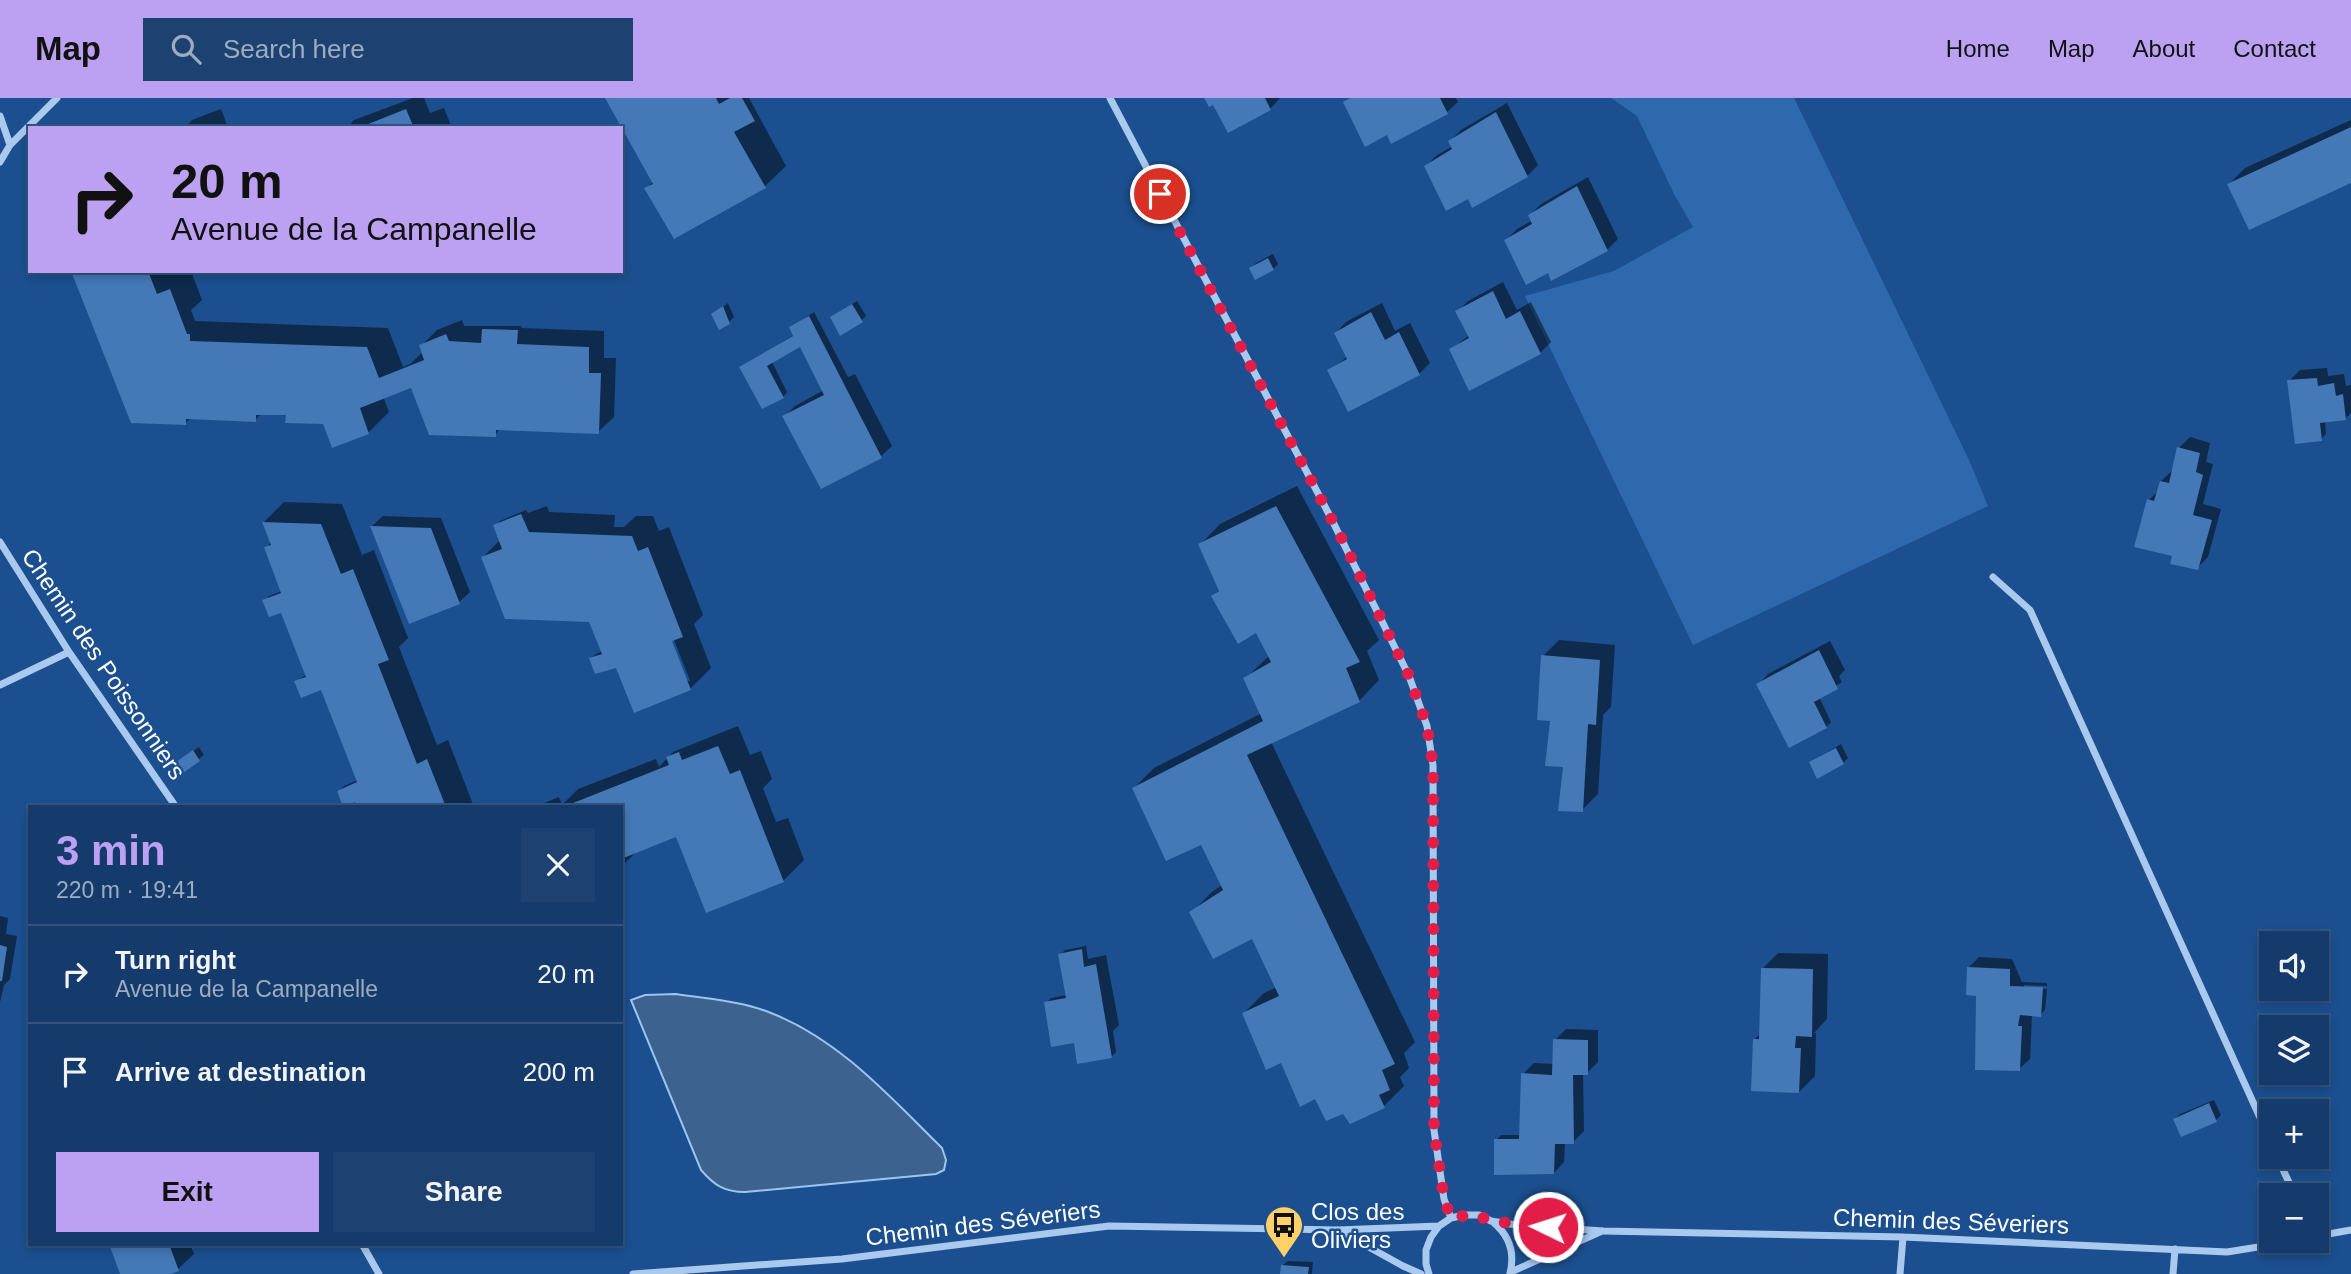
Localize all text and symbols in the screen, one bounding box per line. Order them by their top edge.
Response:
search box [143,18,633,81]
text: Map [35,30,101,67]
icon: search [167,30,205,68]
text: Search here [223,34,365,64]
text: Home [1946,35,2010,62]
text: Map [2048,35,2095,62]
text: About [2133,35,2195,62]
text: Contact [2233,35,2316,62]
icon: right [56,154,147,245]
text: 20 m [171,154,283,208]
pin [1130,164,1190,224]
icon: arrive [1141,175,1179,213]
text: Avenue de la Campanelle [171,211,537,247]
street label: Chemin des Poissonniers [17,544,191,784]
text: 3 min [56,827,166,874]
button: close [521,828,595,902]
text: 220 m · 19:41 [56,877,198,903]
map controls [2259,931,2329,1253]
button: sound [2259,931,2329,1001]
text: Turn right [115,945,236,975]
icon: right [56,955,94,993]
text: 20 m [537,959,595,989]
text: Avenue de la Campanelle [115,976,378,1002]
button: layers [2259,1015,2329,1085]
icon: arrive [56,1053,94,1091]
text: Arrive at destination [115,1057,366,1087]
text: 200 m [523,1057,595,1087]
button: + [2259,1099,2329,1169]
button: Exit [56,1152,319,1232]
button: Share [333,1152,595,1232]
button: − [2259,1183,2329,1253]
position arrow [1511,1190,1585,1264]
street label: Chemin des Séveriers [864,1195,1102,1251]
place label: Clos des Oliviers [1311,1198,1404,1253]
street label: Chemin des Séveriers [1833,1203,2069,1239]
bus stop icon: Clos des Oliviers [1263,1204,1305,1259]

